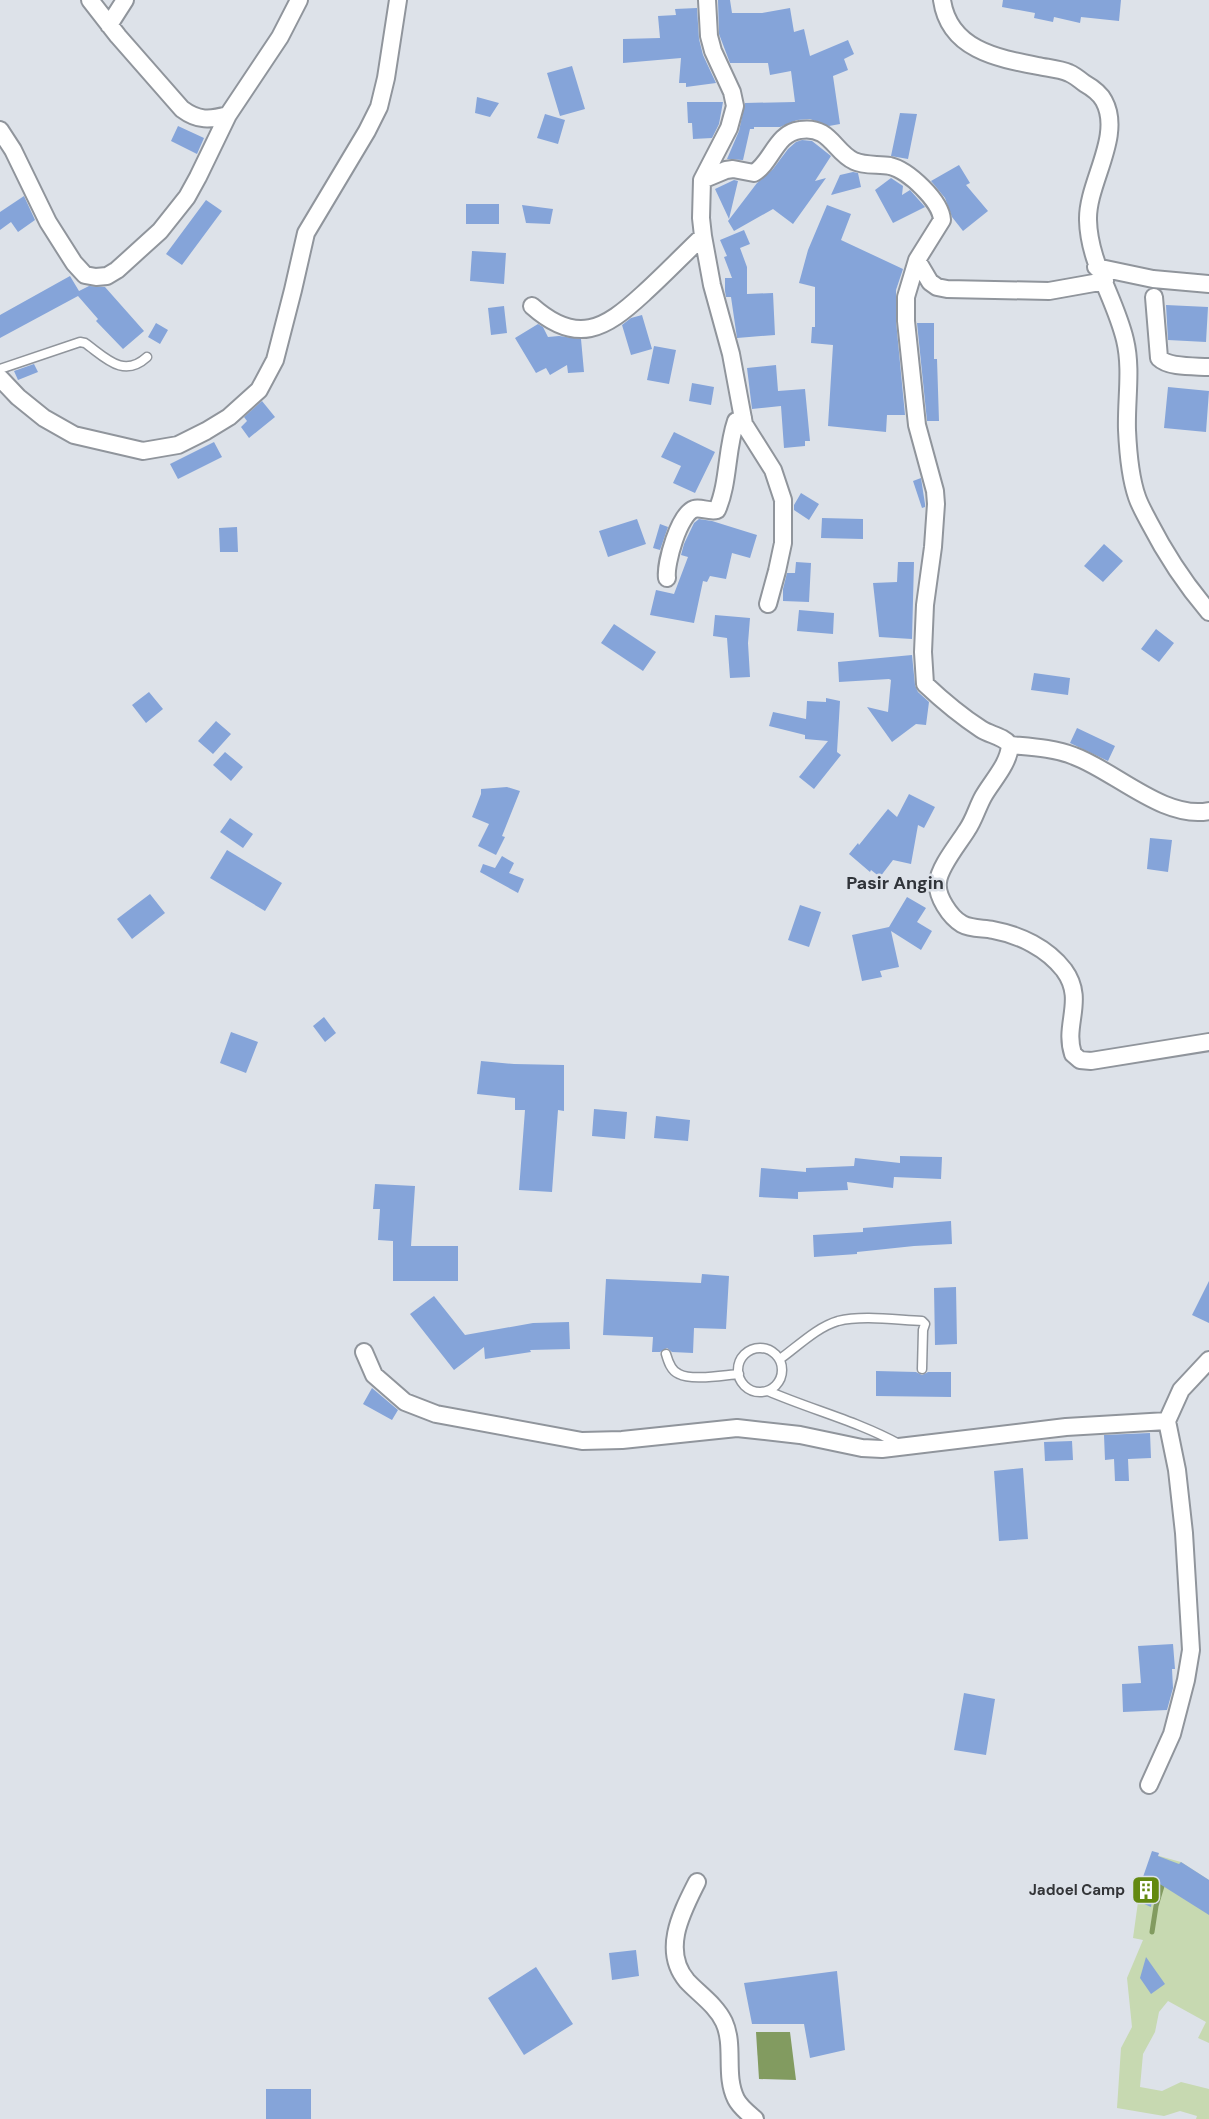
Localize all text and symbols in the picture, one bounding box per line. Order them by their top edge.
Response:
district label: Pasir Angin [846,871,944,895]
building icon: Jadoel Camp [1130,1874,1162,1906]
place label: Jadoel Camp [1029,1880,1125,1900]

